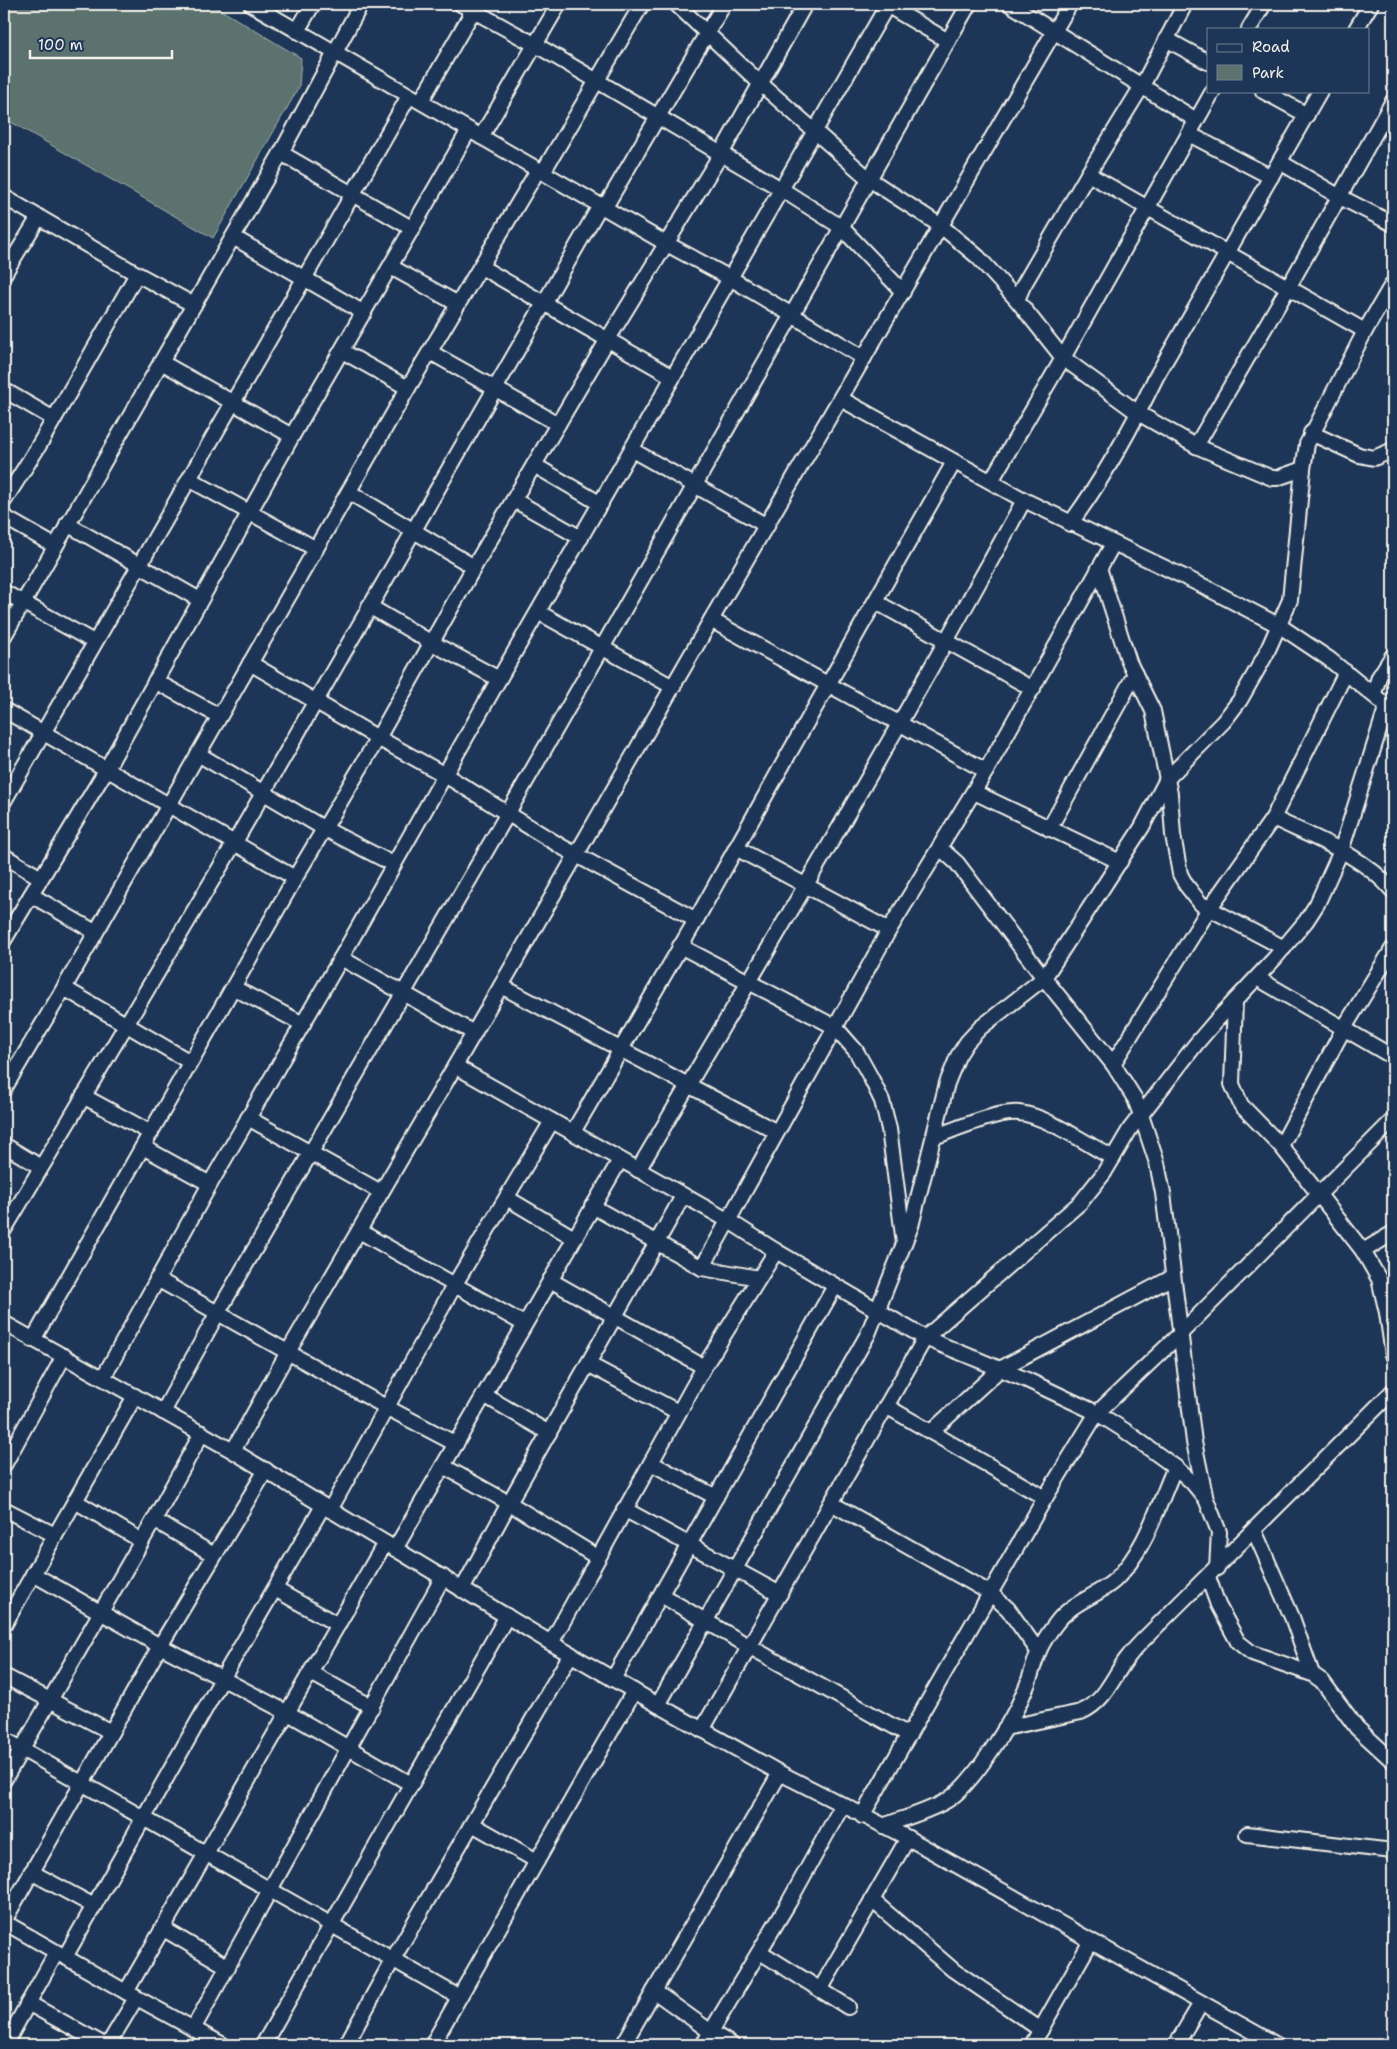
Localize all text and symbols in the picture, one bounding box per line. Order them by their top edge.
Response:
scale bar [30,28,172,60]
legend [1207,28,1370,92]
text: 100 m [38,35,83,55]
text: Road [1252,37,1290,57]
text: Park [1252,63,1284,83]

